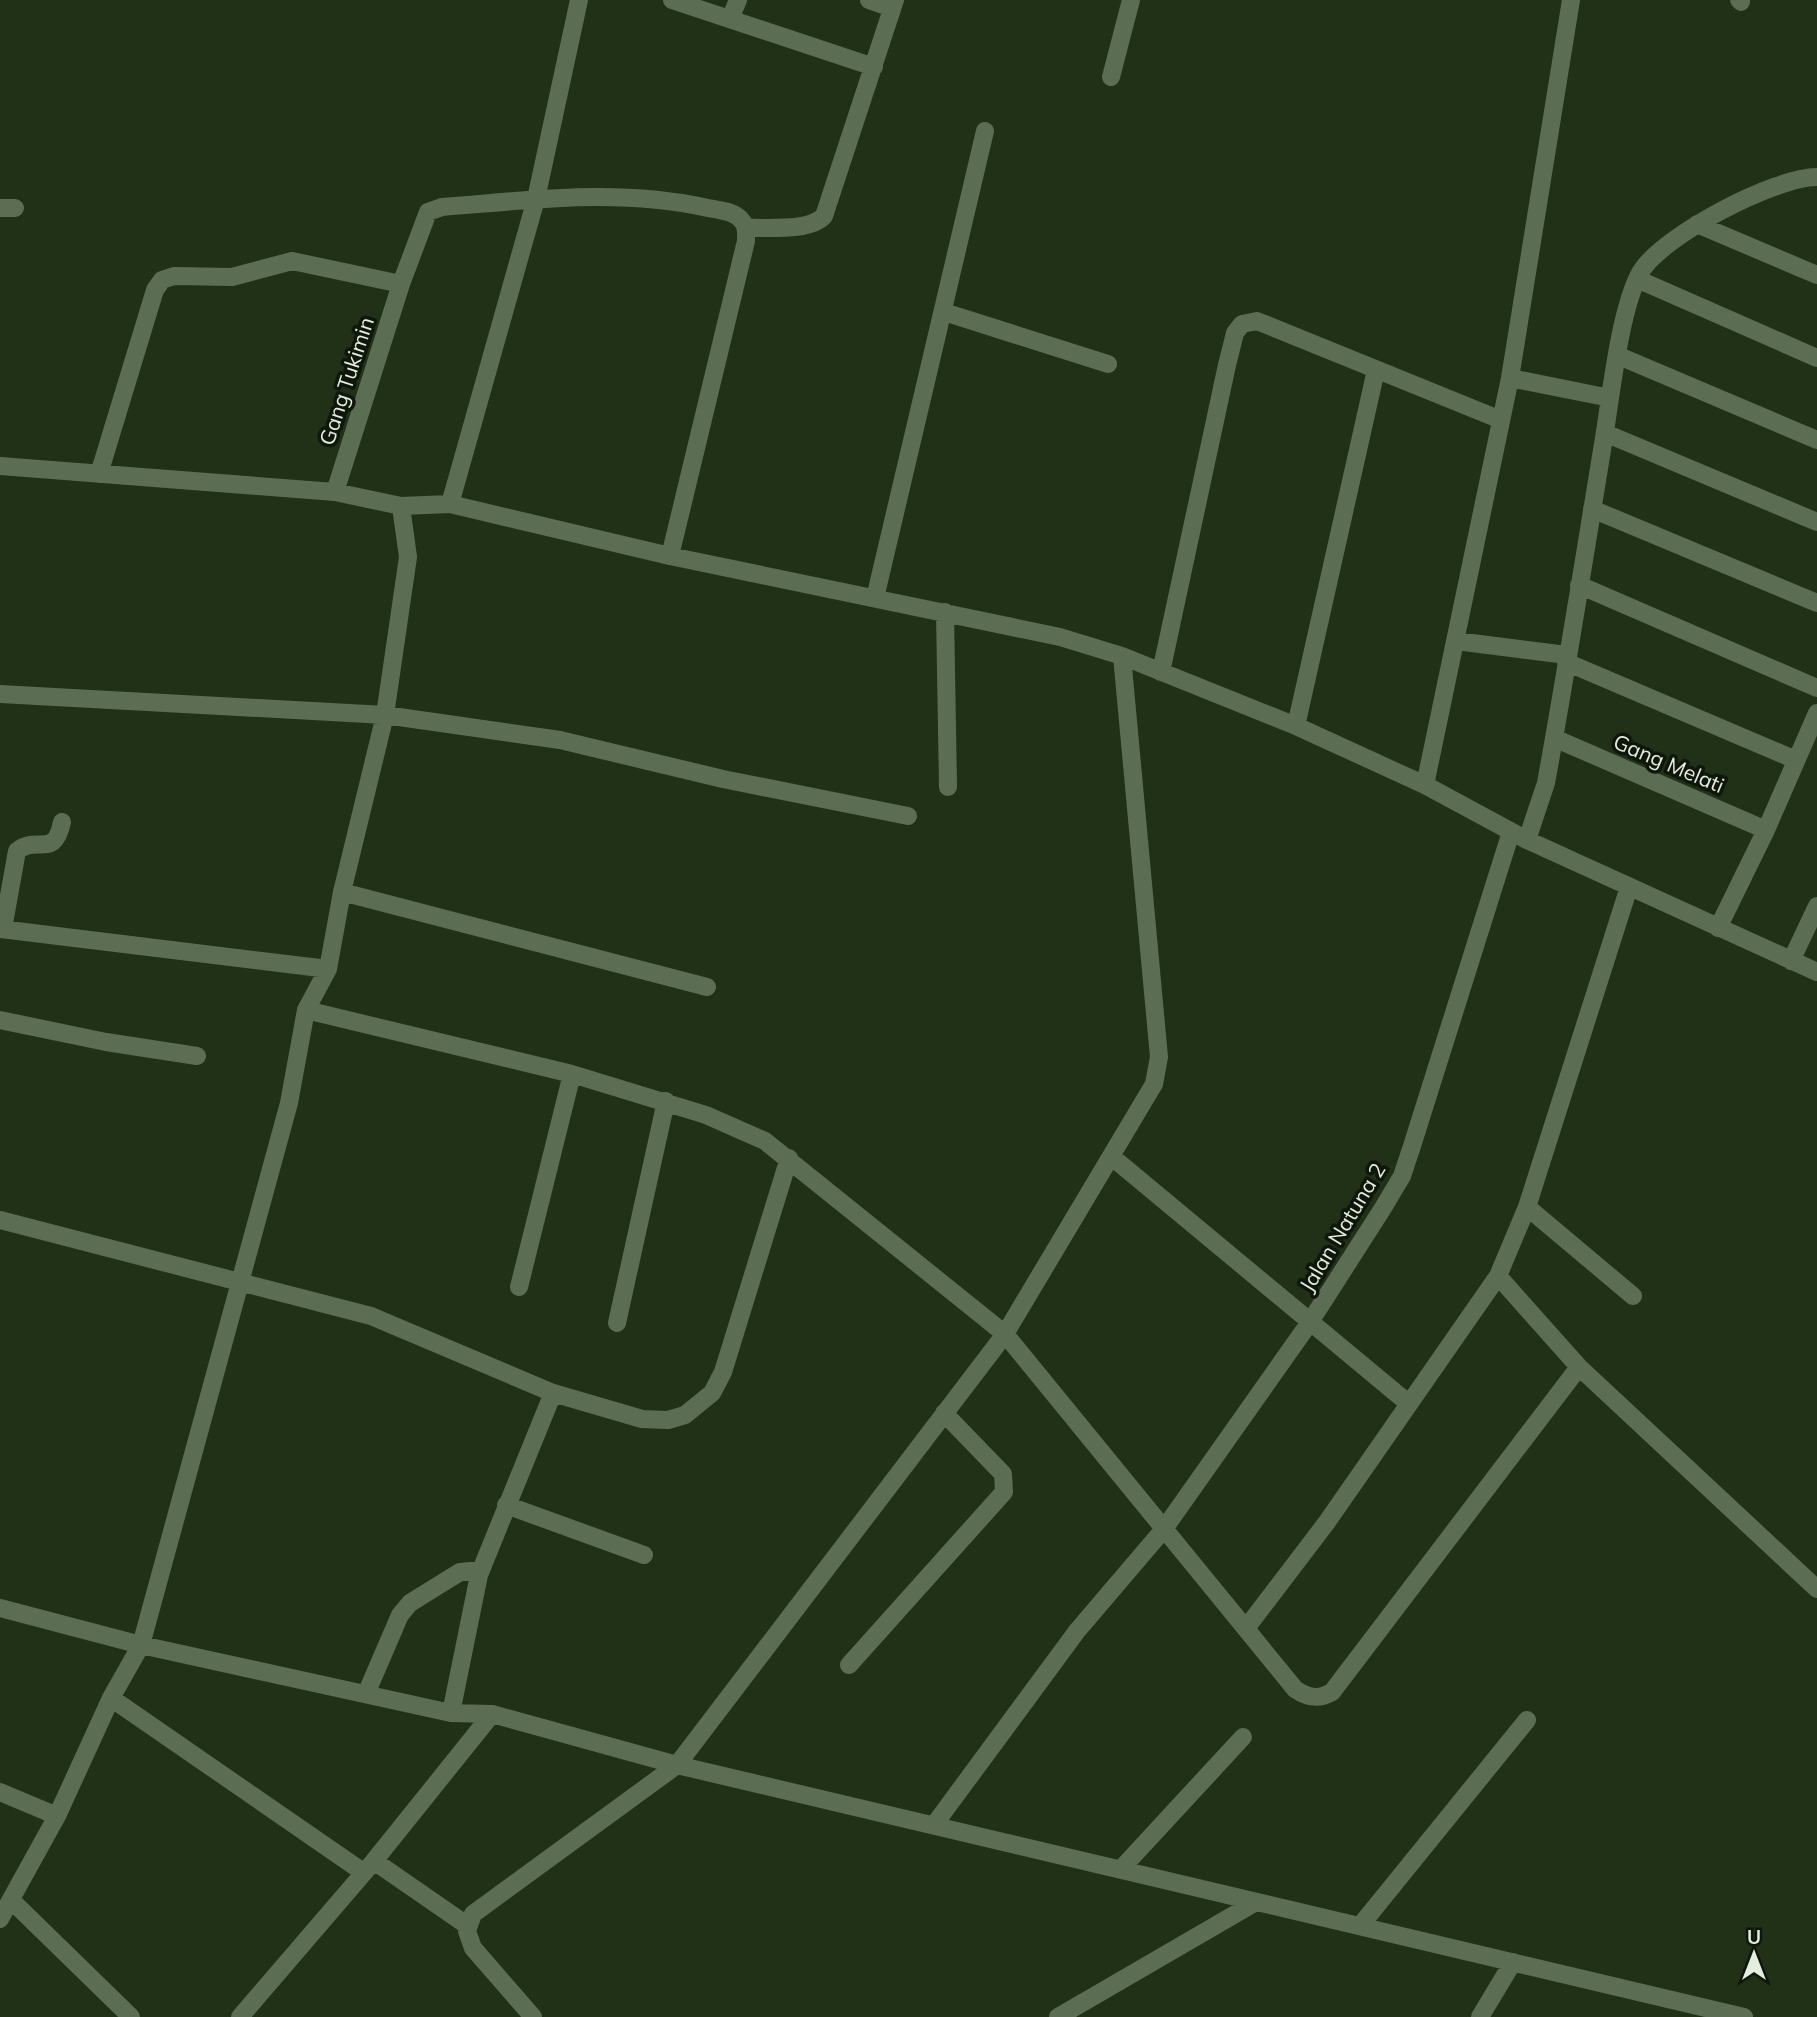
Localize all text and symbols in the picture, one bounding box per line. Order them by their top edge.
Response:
street label: Gang Tukimin [313,314,379,448]
street label: Gang Melati [1610,728,1728,798]
street label: Jalan Natuna 2 [1293,1158,1391,1296]
north arrow [1719,1919,1789,1989]
text: U [1747,1925,1761,1949]

